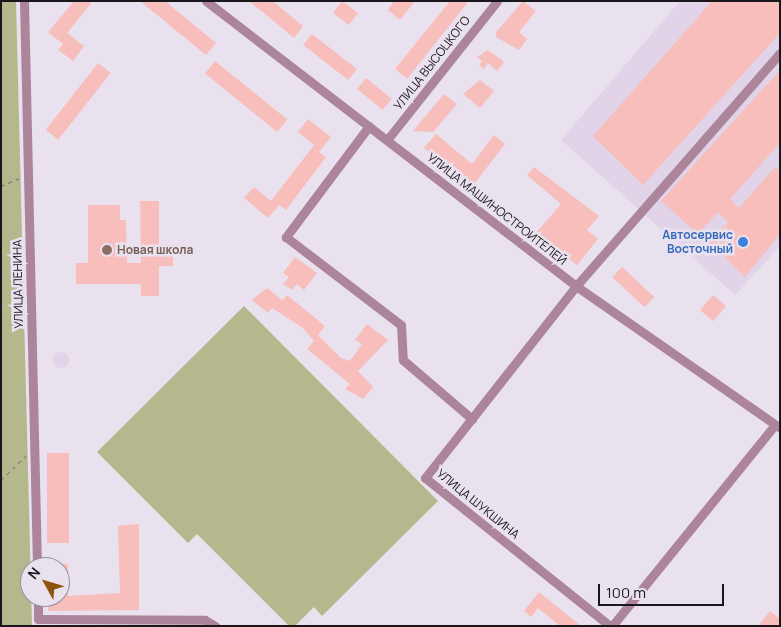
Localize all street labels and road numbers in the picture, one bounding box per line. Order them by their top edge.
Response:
street label: УЛИЦА ВЫСОЦКОГО [391,13,473,113]
street label: УЛИЦА МАШИНОСТРОИТЕЛЕЙ [424,150,570,268]
street label: УЛИЦА ЛЕНИНА [10,239,26,329]
street label: УЛИЦА ШУКШИНА [434,466,522,542]

